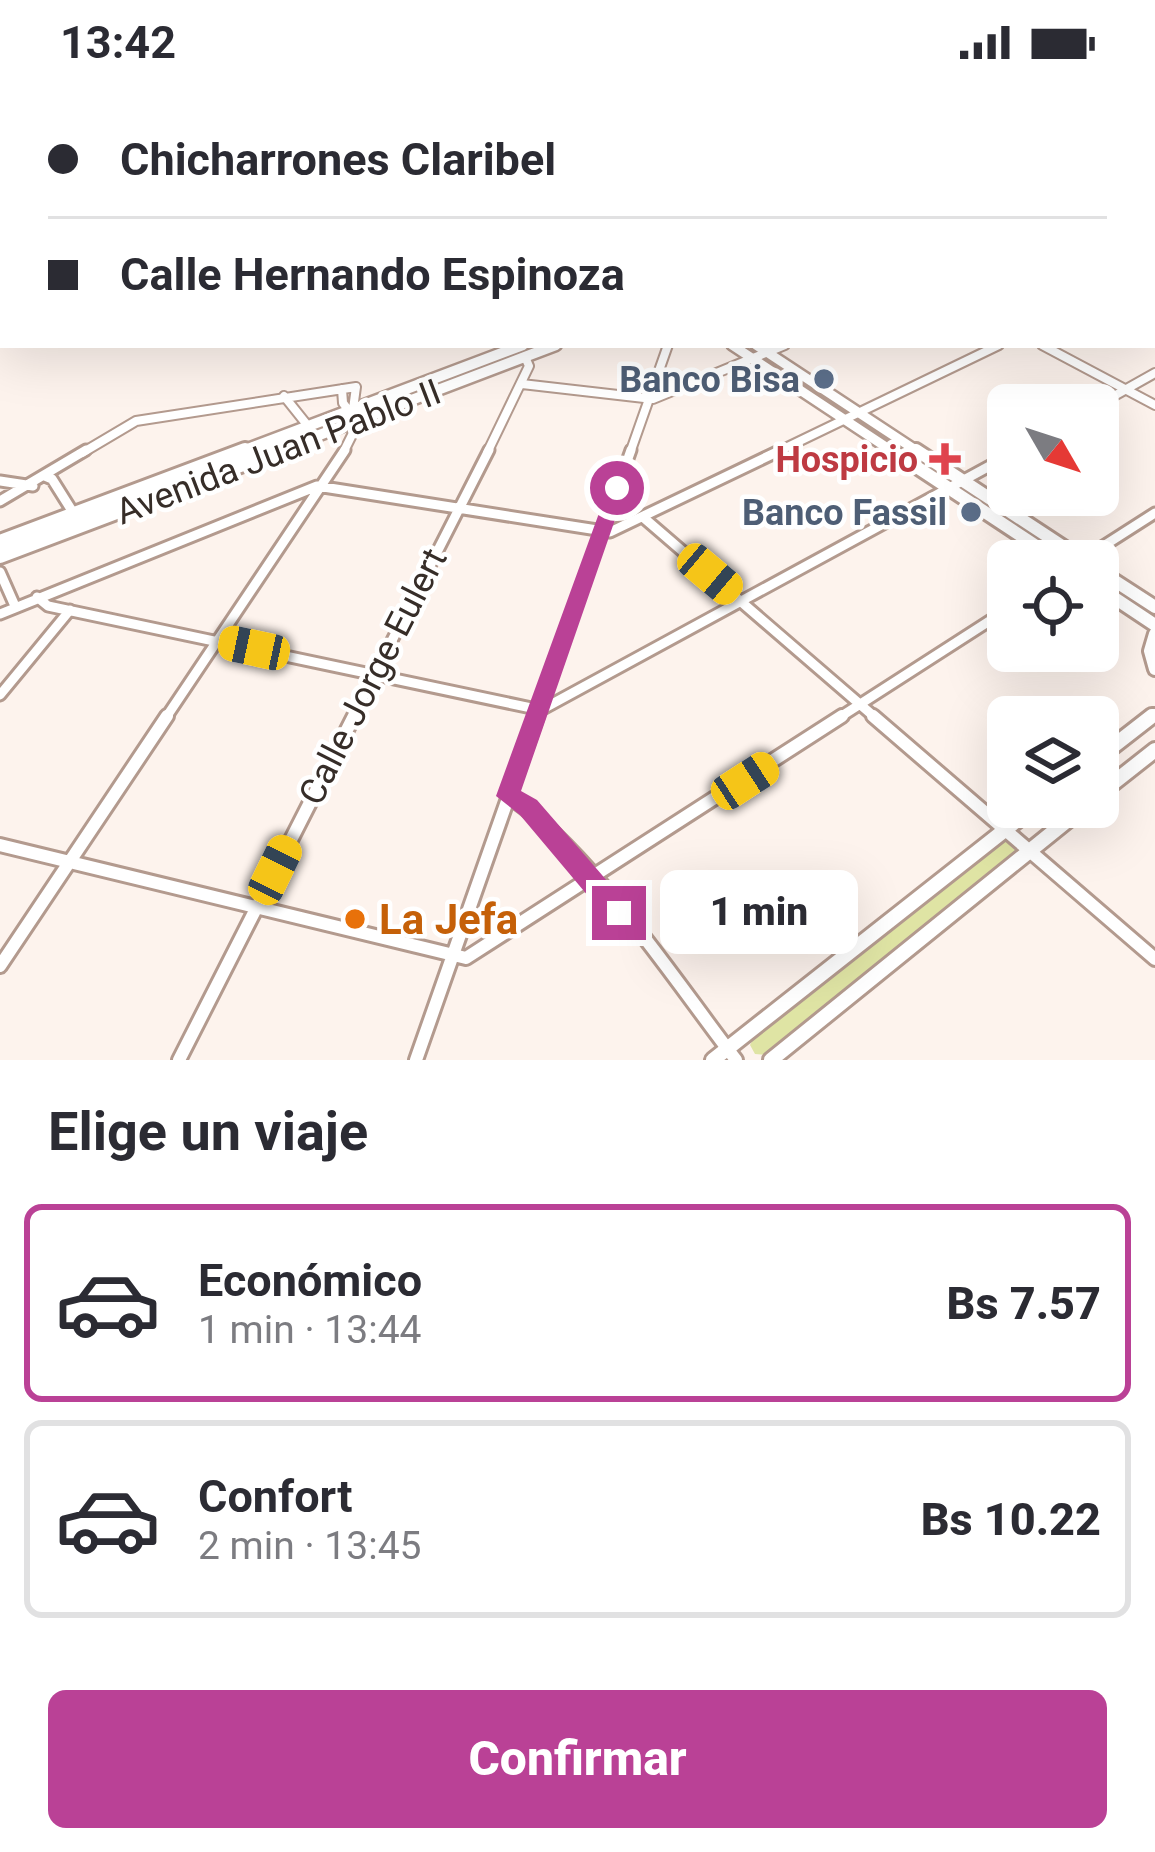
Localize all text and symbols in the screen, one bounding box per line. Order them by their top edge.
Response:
text: 13:42 [60,16,176,69]
text: Chicharrones Claribel [120,133,556,186]
text: Calle Hernando Espinoza [120,248,625,301]
place label: Banco Bisa [619,359,800,401]
marker: Banco Bisa [811,366,837,392]
street label: Avenida Juan Pablo II [110,371,447,533]
north arrow [987,384,1119,516]
map controls [987,384,1119,828]
place label: Hospicio [775,439,918,481]
marker: Hospicio [929,443,961,475]
route start [590,461,644,515]
place label: Banco Fassil [742,492,947,534]
marker: Banco Fassil [958,499,984,525]
car [671,537,749,611]
button: locate [987,540,1119,672]
street label: Calle Jorge Eulert [290,541,456,812]
car [215,623,293,673]
button: layers [987,696,1119,828]
car [705,746,785,816]
car [243,830,307,910]
callout: 1 min [661,871,859,955]
route end [592,886,646,940]
text: 1 min [710,889,808,935]
place label: La Jefa [379,895,518,944]
marker: La Jefa [342,906,368,932]
text: Elige un viaje [48,1100,368,1163]
icon: car [54,1249,162,1357]
text: Económico [198,1254,422,1307]
text: Bs 7.57 [947,1277,1101,1330]
text: 1 min · 13:44 [198,1307,421,1353]
icon: car [54,1465,162,1573]
text: Confort [198,1470,352,1523]
text: Bs 10.22 [921,1493,1101,1546]
text: 2 min · 13:45 [198,1523,421,1569]
button: Confirmar [48,1690,1107,1828]

